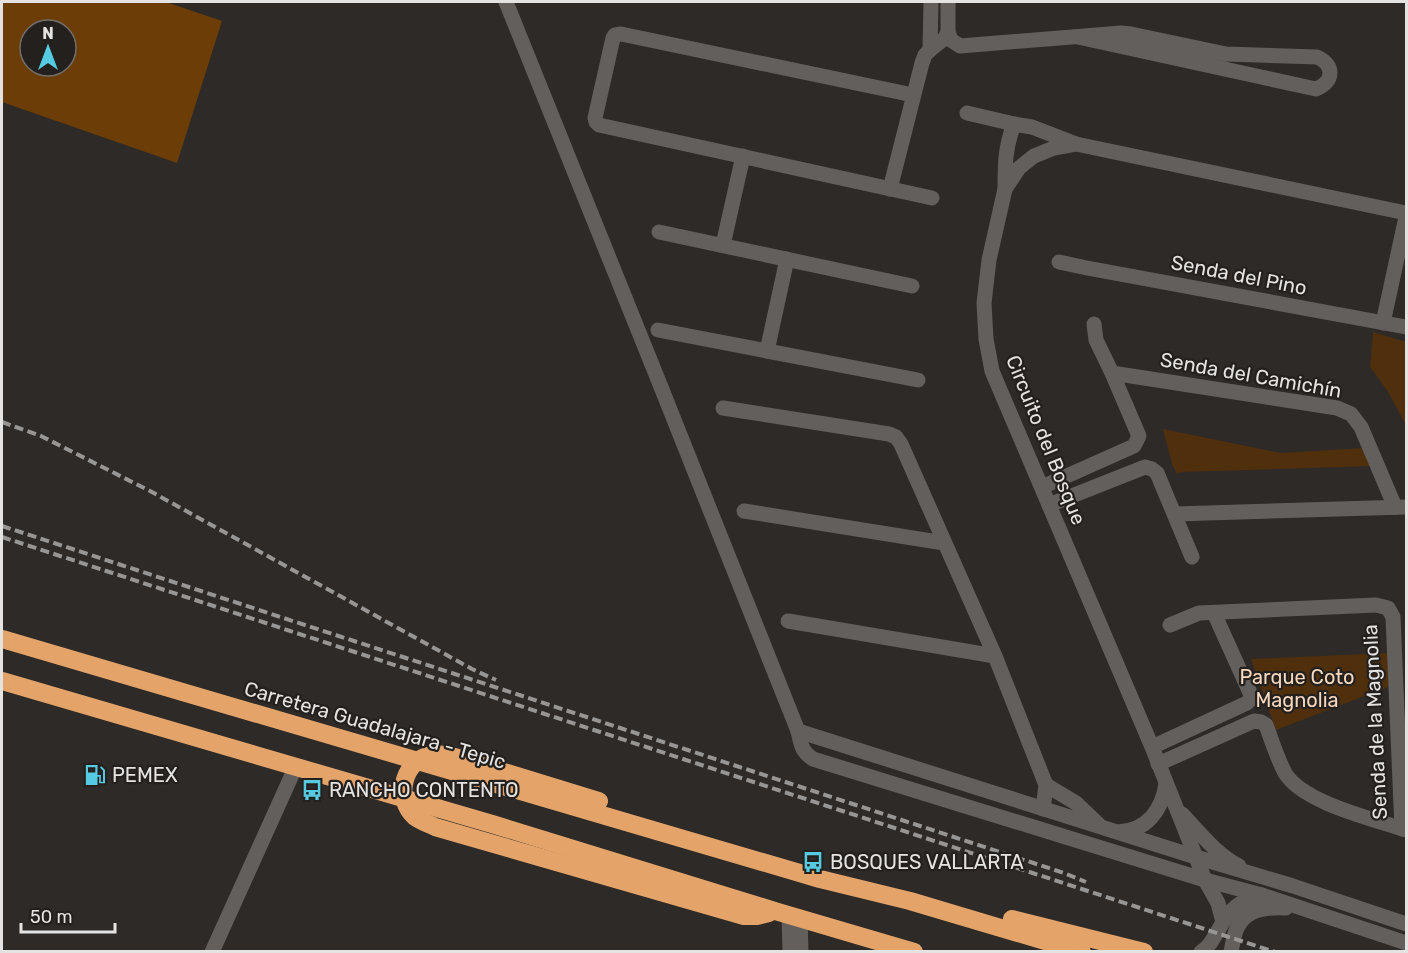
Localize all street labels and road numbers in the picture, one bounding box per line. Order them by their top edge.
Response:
street label: Senda del Pino [1169,250,1309,300]
street label: Senda del Camichín [1158,347,1344,403]
street label: Circuito del Bosque [1001,352,1091,528]
street label: Senda de la Magnolia [1358,624,1392,820]
street label: Carretera Guadalajara - Tepic [242,676,508,774]

